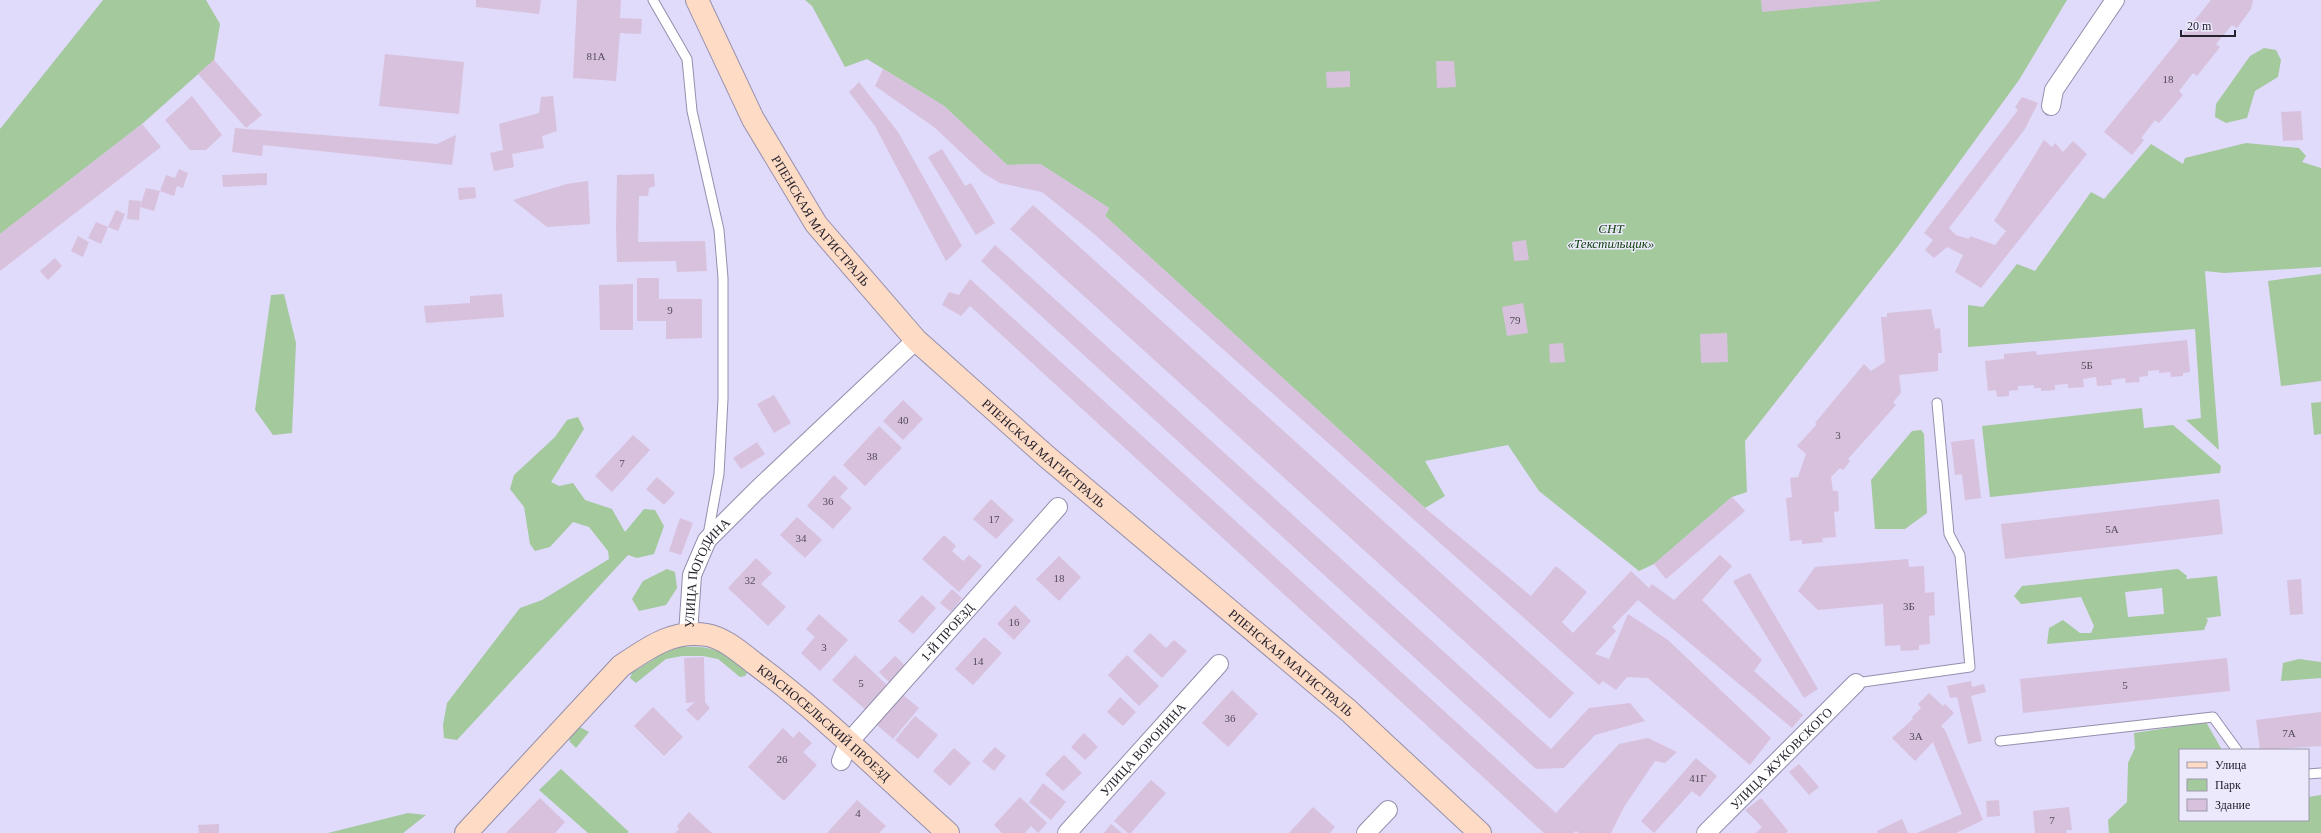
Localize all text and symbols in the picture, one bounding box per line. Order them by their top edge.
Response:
scale bar [2181,12,2235,38]
text: 20 m [2187,19,2212,33]
house number: 81А [587,50,606,62]
house number: 18 [2163,73,2174,85]
street label: РПЕНСКАЯ МАГИСТРАЛЬ [768,153,873,290]
park label: СНТ «Текстильщик» [1568,221,1654,251]
house number: 9 [667,304,673,316]
house number: 79 [1510,314,1521,326]
house number: 5Б [2081,359,2093,371]
street label: РПЕНСКАЯ МАГИСТРАЛЬ [979,396,1109,511]
house number: 40 [898,414,909,426]
house number: 3 [1835,429,1841,441]
house number: 38 [867,450,878,462]
house number: 7 [619,457,625,469]
house number: 36 [823,495,834,507]
house number: 17 [989,513,1000,525]
street label: УЛИЦА ПОГОДИНА [681,514,733,628]
house number: 5А [2105,523,2119,535]
house number: 34 [796,532,807,544]
house number: 18 [1054,572,1065,584]
house number: 32 [745,574,756,586]
street label: 1-Й ПРОЕЗД [918,600,977,664]
house number: 3Б [1903,600,1915,612]
street label: РПЕНСКАЯ МАГИСТРАЛЬ [1226,606,1357,720]
house number: 16 [1009,616,1020,628]
house number: 3 [821,641,827,653]
house number: 14 [973,655,984,667]
street label: КРАСНОСЕЛЬСКИЙ ПРОЕЗД [754,661,893,785]
house number: 5 [858,677,864,689]
house number: 5 [2122,679,2128,691]
street label: УЛИЦА ВОРОНИНА [1097,699,1189,799]
street label: УЛИЦА ЖУКОВСКОГО [1727,704,1835,813]
house number: 36 [1225,712,1236,724]
house number: 7А [2282,727,2296,739]
house number: 3А [1909,730,1923,742]
legend [2179,749,2309,821]
house number: 26 [777,753,788,765]
text: Улица [2215,758,2247,772]
house number: 41Г [1689,772,1707,784]
text: Парк [2215,778,2241,792]
text: Здание [2215,798,2250,812]
house number: 4 [855,807,861,819]
house number: 7 [2049,814,2055,826]

